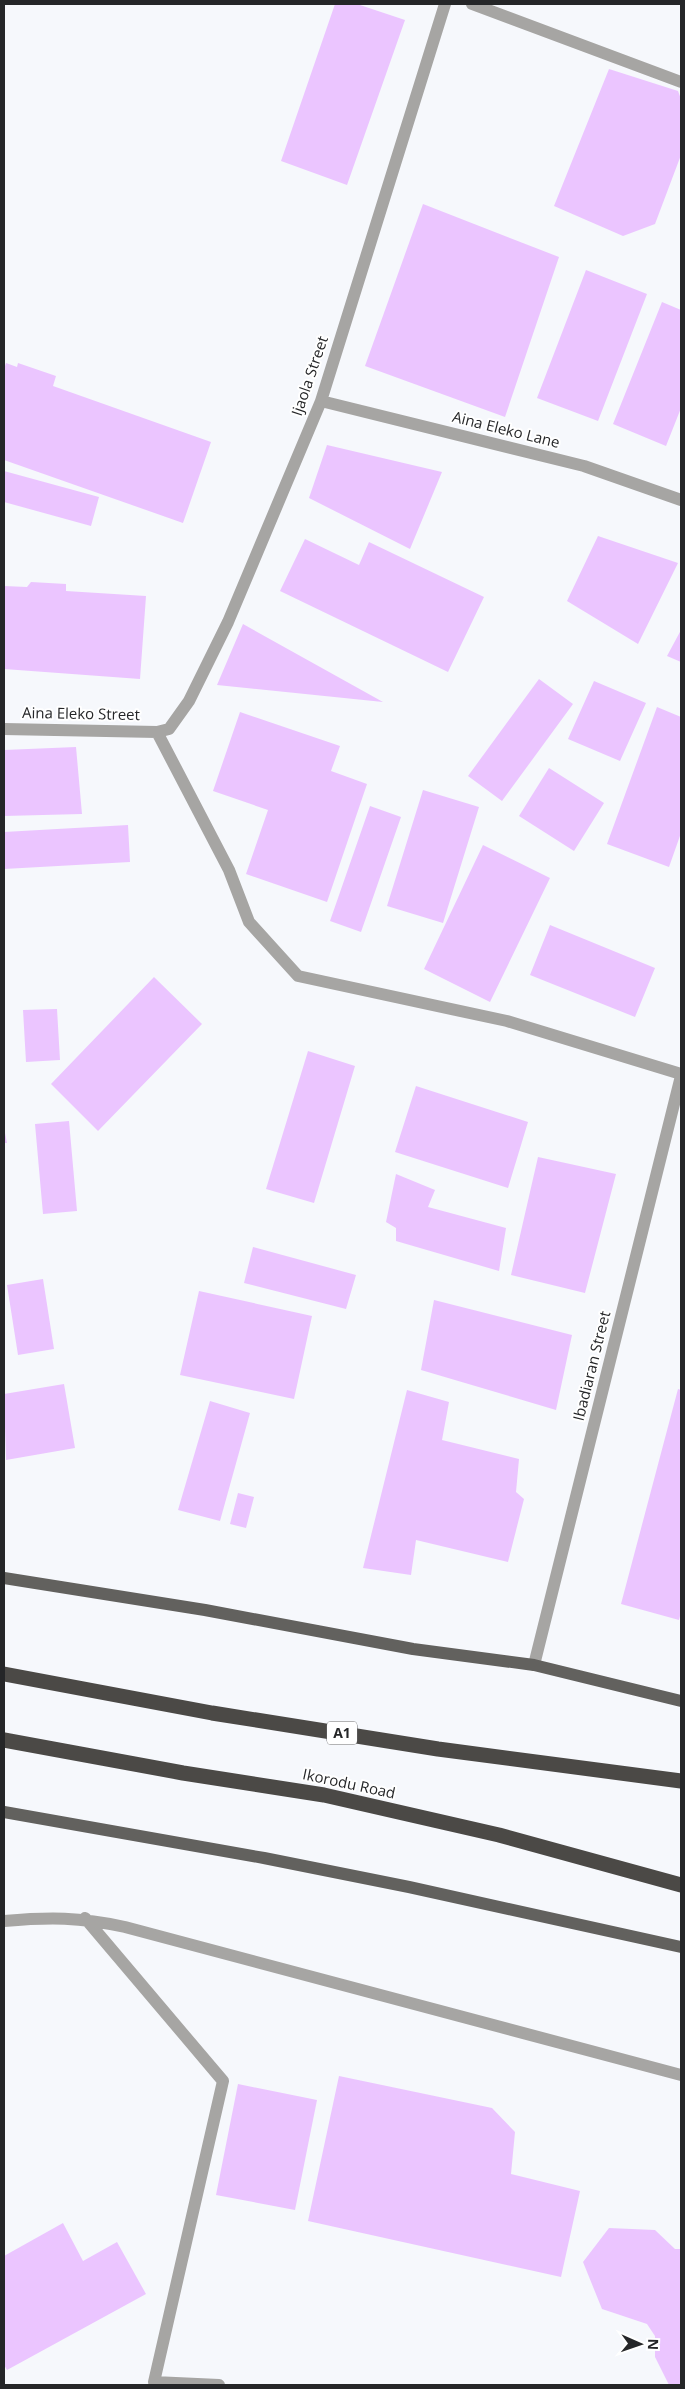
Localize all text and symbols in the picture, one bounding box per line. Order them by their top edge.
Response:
street label: Ijaola Street [286,333,332,418]
street label: Aina Eleko Lane [451,406,562,452]
street label: Aina Eleko Street [22,702,140,724]
street label: Ibadiaran Street [568,1309,614,1423]
road number: A1 [327,1722,357,1745]
street label: Ikorodu Road [301,1763,397,1803]
north arrow [615,2319,665,2369]
text: N [644,2338,663,2350]

